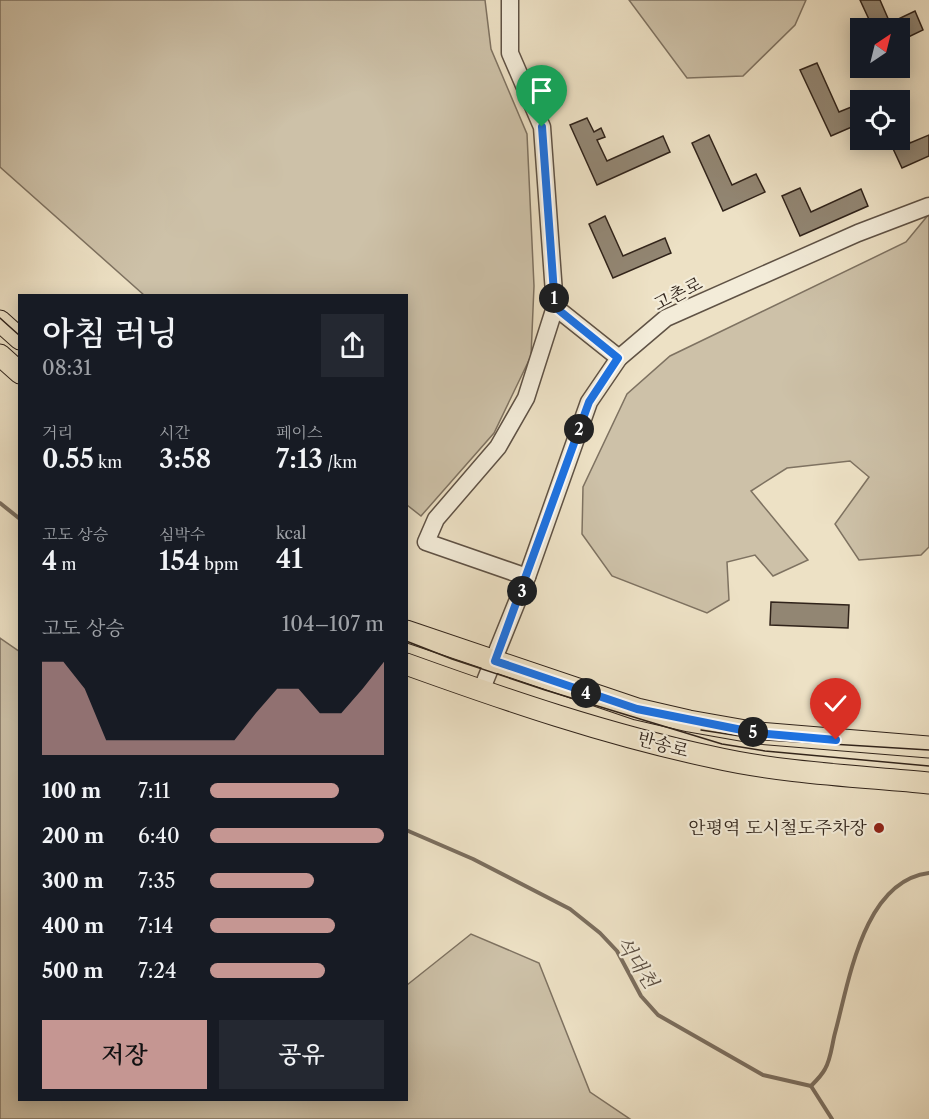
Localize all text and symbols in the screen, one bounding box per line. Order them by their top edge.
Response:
north arrow [850,18,910,78]
map controls [850,18,910,150]
pin [516,65,567,127]
icon: arrive [525,74,558,107]
button: locate [850,90,910,150]
street label: 고촌로 [650,272,706,316]
pin: 1 [539,283,569,313]
text: 1 [550,288,558,308]
text: 아침 러닝 [42,313,178,354]
button: share [321,314,384,377]
text: 08:31 [42,356,92,380]
pin: 2 [564,414,594,444]
text: 2 [574,419,584,439]
text: 거리 [42,422,73,442]
text: 시간 [159,422,190,442]
text: 페이스 [276,422,322,442]
text: 0.55 [42,443,94,475]
text: 3:58 [159,443,211,475]
text: 7:13 [276,443,323,475]
text: km [94,452,122,472]
text: /km [323,452,357,472]
text: kcal [276,523,306,543]
text: 고도 상승 [42,524,108,544]
text: 심박수 [159,524,205,544]
text: 41 [276,543,303,575]
text: 4 [42,545,57,577]
text: 154 [159,545,200,577]
text: m [57,554,76,574]
text: bpm [200,554,239,574]
pin: 3 [507,576,537,606]
text: 3 [517,581,527,601]
text: 104–107 m [282,612,384,636]
text: 고도 상승 [42,616,125,640]
pin: 4 [571,678,601,708]
pin [810,678,861,740]
text: 4 [581,683,591,703]
icon: check [819,687,852,720]
pin: 5 [738,717,768,747]
text: 5 [749,722,757,742]
street label: 반송로 [635,728,691,762]
text: 100 m [42,779,101,803]
text: 7:11 [138,779,170,803]
place label: 안평역 도시철도주차장 [688,817,868,839]
marker: 안평역 도시철도주차장 [872,821,886,835]
text: 200 m [42,824,104,848]
text: 6:40 [138,824,180,848]
text: 300 m [42,869,104,893]
text: 7:35 [138,869,175,893]
text: 400 m [42,914,104,938]
text: 7:14 [138,914,173,938]
water label: 석대천 [611,931,664,994]
text: 500 m [42,959,103,983]
text: 7:24 [138,959,177,983]
button: 저장 [42,1020,207,1089]
button: 공유 [219,1020,384,1089]

